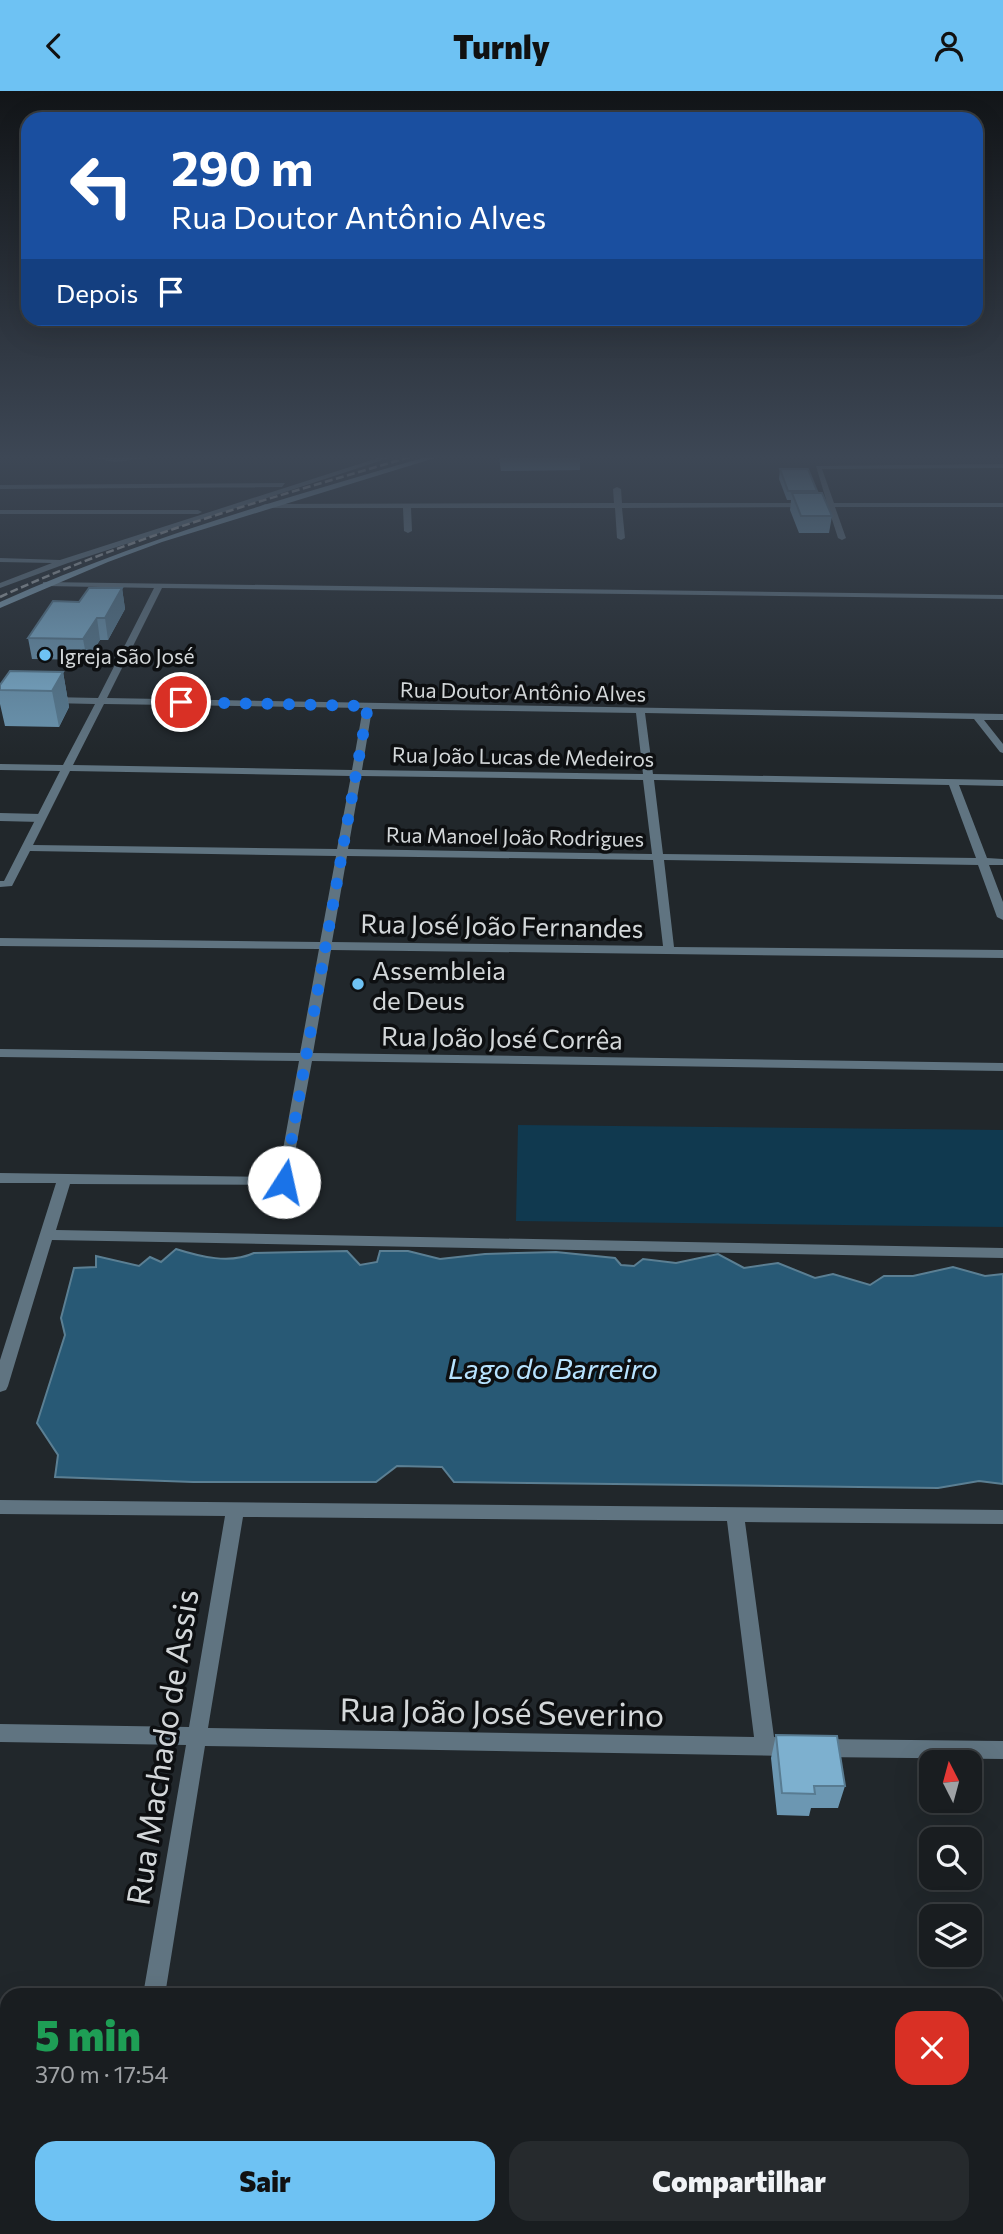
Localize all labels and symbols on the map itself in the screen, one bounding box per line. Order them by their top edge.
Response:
place label: Igreja São José [59,643,195,668]
marker: Igreja São José [37,647,53,663]
pin [151,672,211,732]
street label: Rua Doutor Antônio Alves [400,676,646,706]
street label: Rua João Lucas de Medeiros [392,741,654,771]
street label: Rua Manoel João Rodrigues [386,821,644,851]
street label: Rua José João Fernandes [360,907,644,943]
place label: Assembleia de Deus [372,954,506,1015]
marker: Assembleia de Deus [350,976,366,992]
street label: Rua João José Corrêa [381,1019,623,1055]
position arrow [247,1145,321,1219]
water label: Lago do Barreiro [448,1351,658,1385]
street label: Rua Machado de Assis [116,1586,206,1908]
street label: Rua João José Severino [339,1688,665,1734]
north arrow [919,1750,982,1813]

